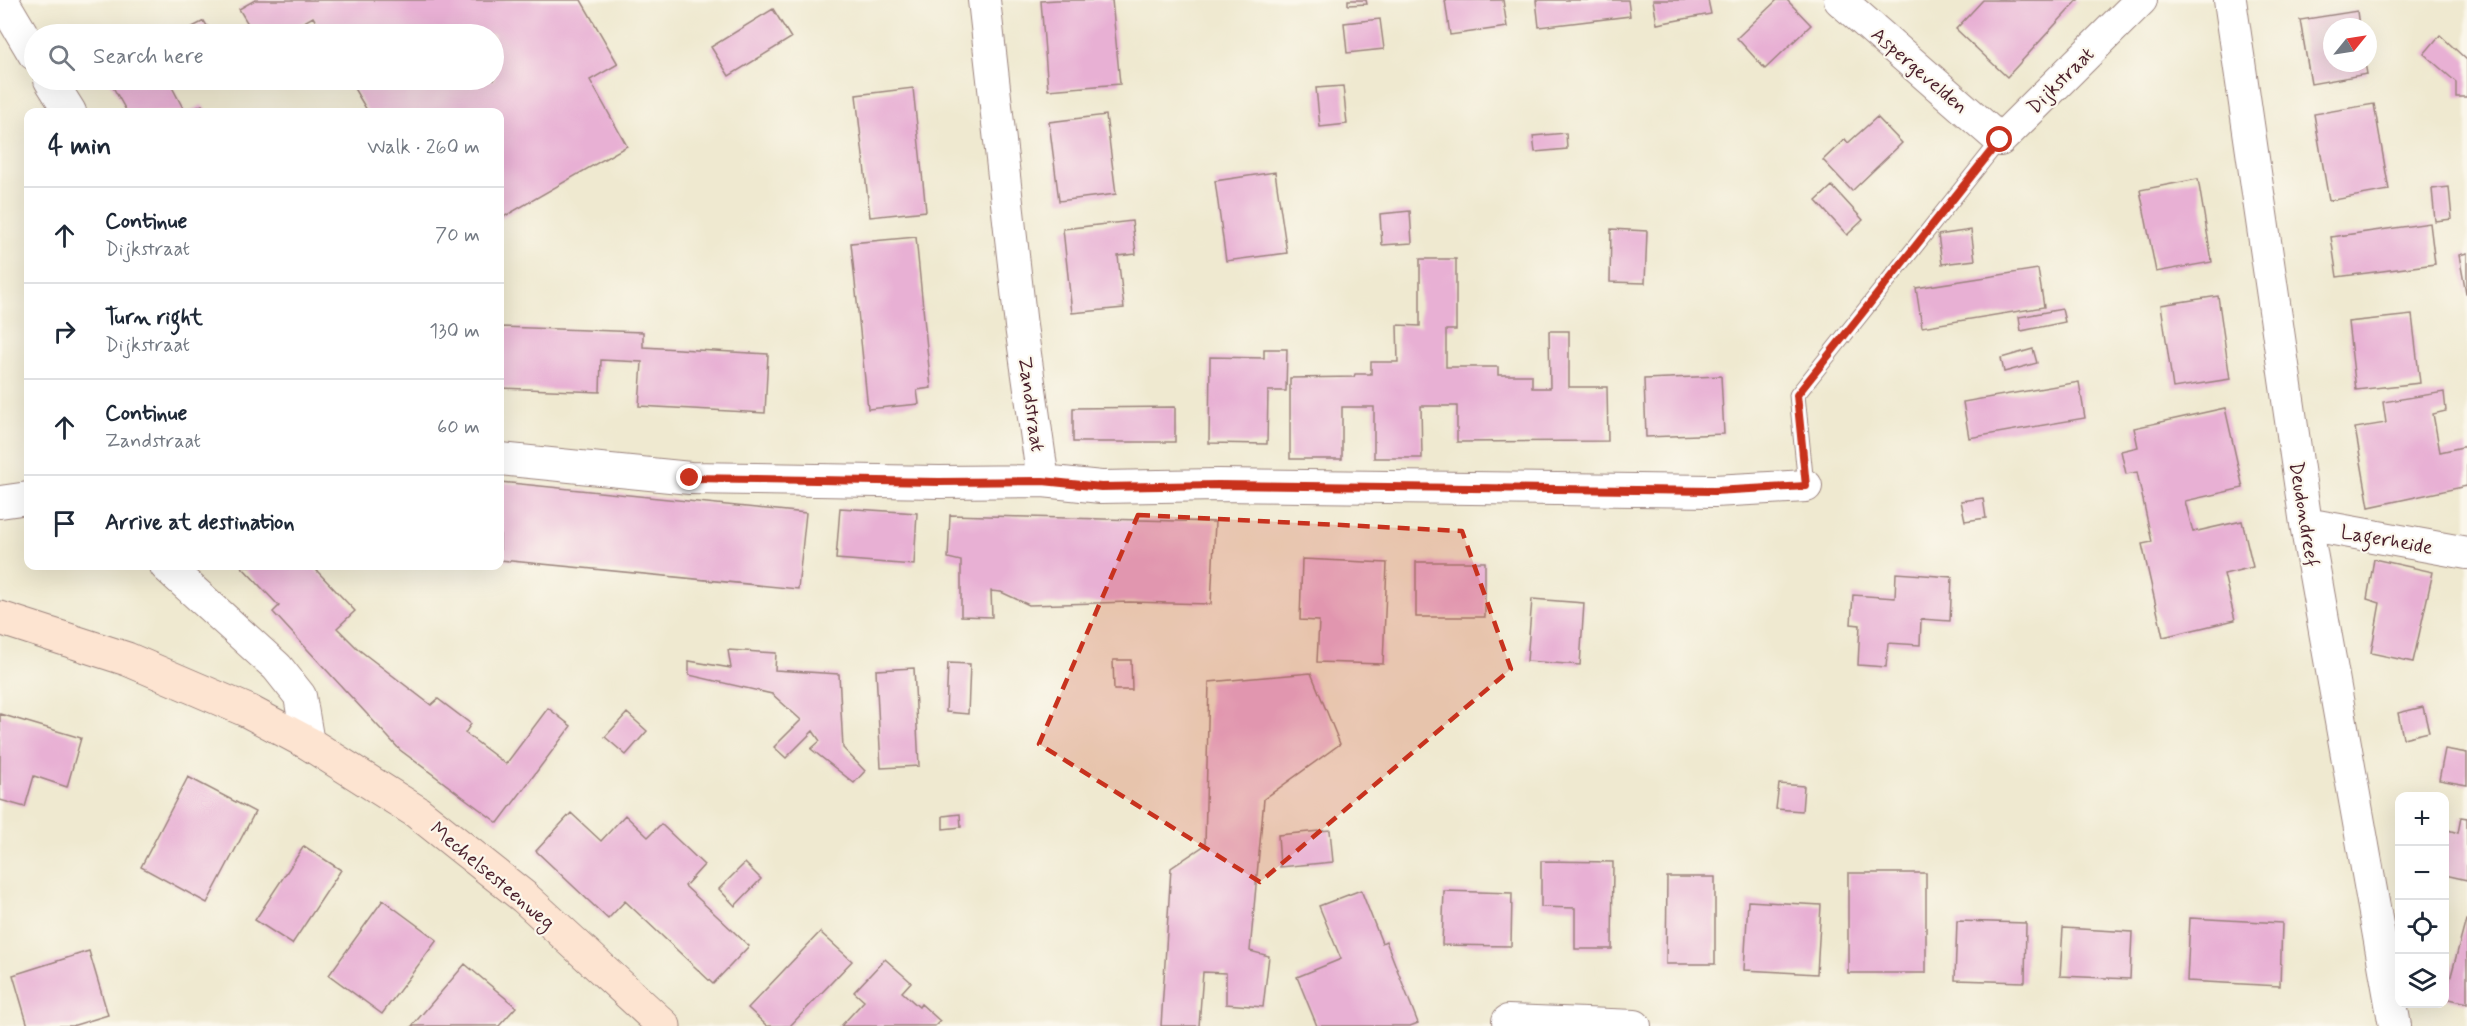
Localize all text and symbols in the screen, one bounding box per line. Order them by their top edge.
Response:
north arrow [2323,18,2377,72]
street label: Aspergevelden [1865,22,1973,121]
search box [24,24,504,90]
icon: search [45,41,78,74]
street label: Dijkstraat [2021,41,2101,121]
text: Search here [93,43,204,71]
route start [1986,126,2012,152]
text: 4 min [48,130,111,164]
text: Walk · 260 m [367,134,480,161]
text: Continue [105,208,187,236]
icon: ahead [48,219,81,252]
text: 70 m [435,222,480,249]
text: Dijkstraat [105,236,190,263]
text: Turn right [105,304,203,332]
icon: right [48,315,81,348]
text: 130 m [429,318,480,345]
text: Dijkstraat [105,332,190,359]
street label: Zandstraat [1010,355,1051,454]
text: Continue [105,400,187,428]
icon: ahead [48,411,81,444]
text: 60 m [437,414,480,441]
text: Zandstraat [105,428,201,455]
street label: Deudondreef [2282,460,2325,569]
route end [676,464,702,490]
icon: arrive [48,507,81,540]
text: Arrive at destination [105,509,295,537]
street label: Lagerheide [2338,519,2435,564]
map controls [2395,792,2449,1008]
button: + [2395,792,2449,846]
street label: Mechelsesteenweg [423,816,560,937]
button: − [2395,846,2449,900]
button: locate [2395,900,2449,954]
button: layers [2395,954,2449,1008]

